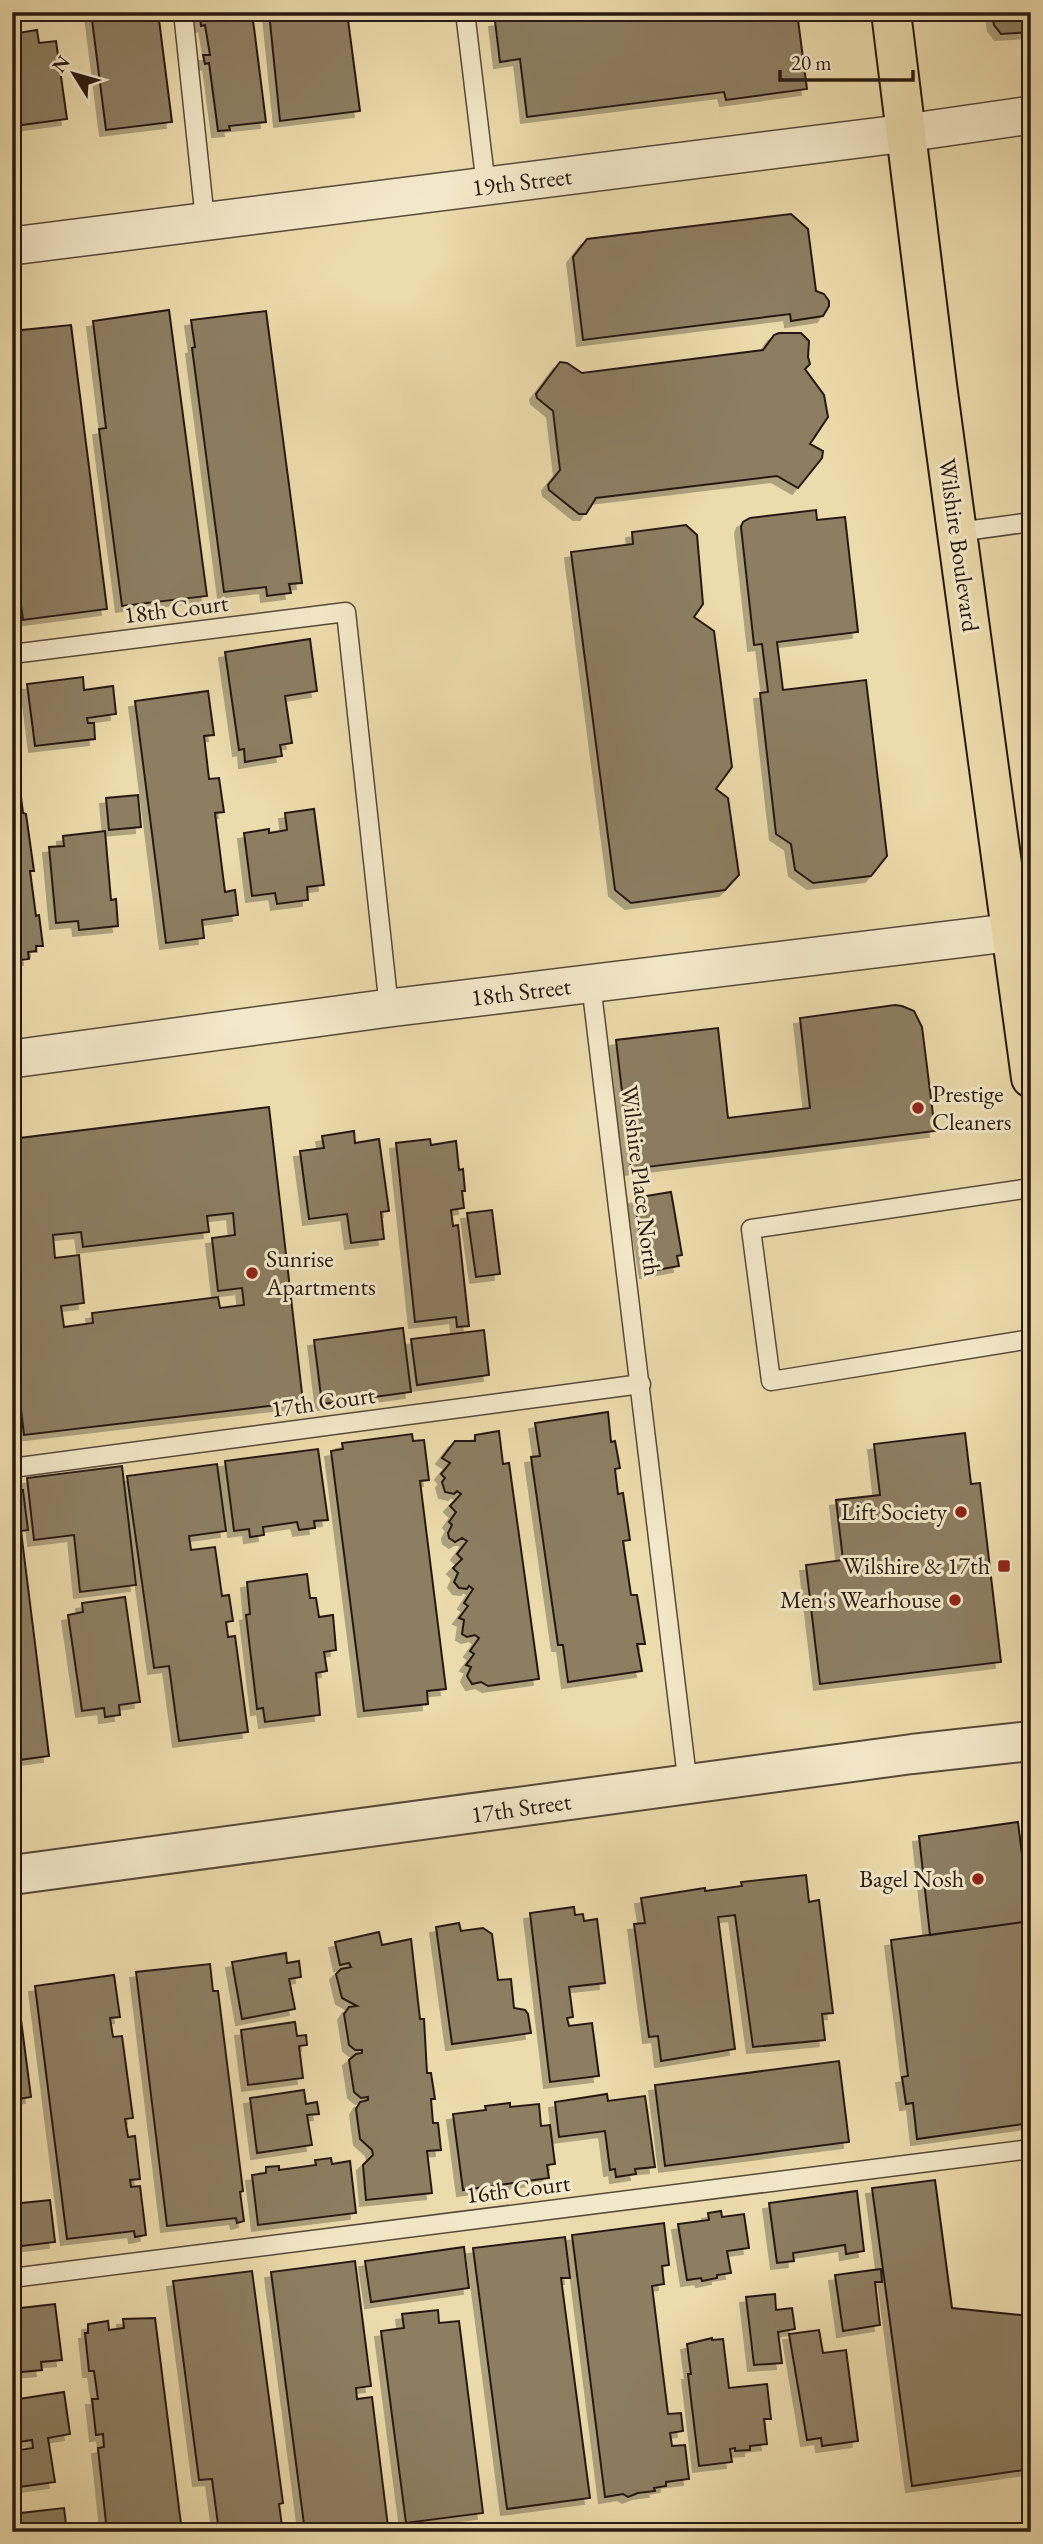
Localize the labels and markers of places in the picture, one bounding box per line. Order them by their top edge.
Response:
place label: Prestige Cleaners [932,1078,1012,1137]
marker: Prestige Cleaners [910,1100,926,1116]
place label: Sunrise Apartments [265,1243,376,1302]
marker: Sunrise Apartments [244,1265,260,1281]
place label: Lift Society [841,1496,947,1527]
marker: Lift Society [953,1504,969,1520]
place label: Wilshire & 17th [843,1550,990,1581]
marker: Wilshire & 17th [996,1558,1012,1574]
place label: Men's Wearhouse [780,1584,941,1615]
marker: Men's Wearhouse [947,1592,963,1608]
place label: Bagel Nosh [859,1863,964,1894]
marker: Bagel Nosh [970,1871,986,1887]

